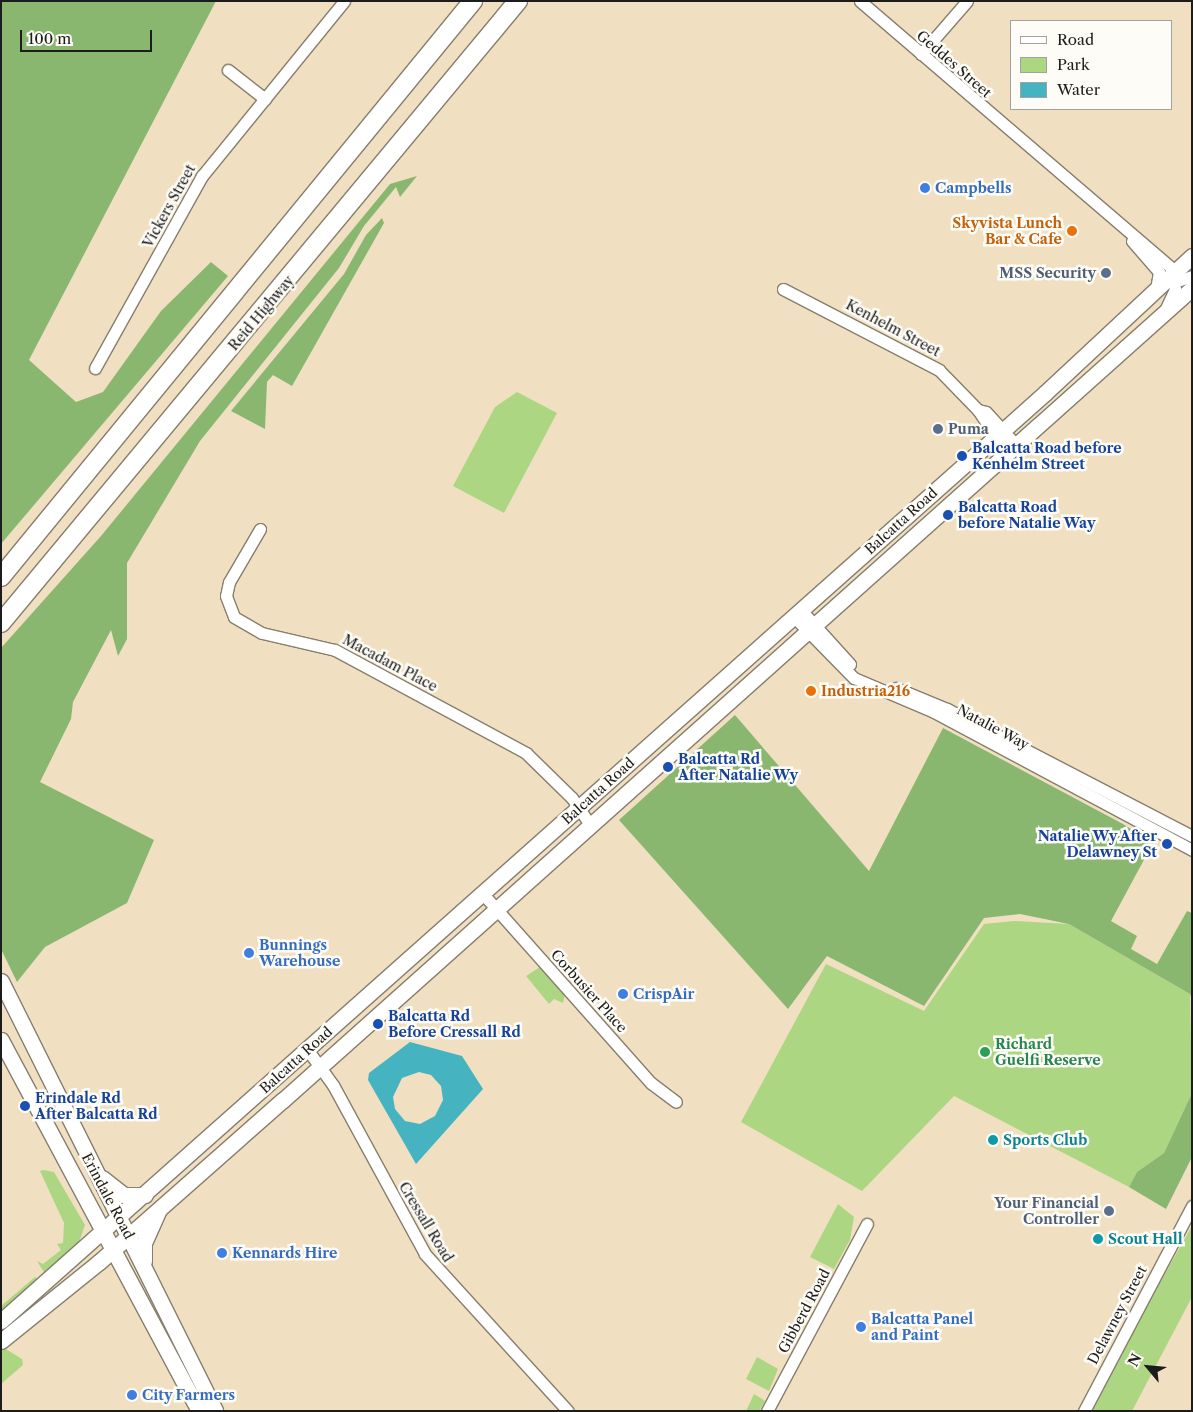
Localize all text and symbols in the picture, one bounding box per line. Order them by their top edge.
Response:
scale bar [22,20,155,52]
legend [1010,20,1173,110]
street label: Geddes Street [913,27,995,101]
text: 100 m [28,29,71,48]
text: Road [1057,30,1094,49]
text: Park [1057,55,1090,74]
text: Water [1057,80,1100,99]
street label: Vickers Street [139,161,199,251]
place label: Campbells [935,180,1012,196]
marker: Campbells [919,182,931,194]
place label: Skyvista Lunch Bar & Cafe [952,215,1062,248]
marker: Skyvista Lunch Bar & Cafe [1066,225,1078,237]
place label: MSS Security [999,265,1096,281]
marker: MSS Security [1100,267,1112,279]
street label: Reid Highway [225,272,297,354]
street label: Kenhelm Street [843,296,943,360]
place label: Puma [948,421,989,437]
marker: Puma [932,423,944,435]
place label: Balcatta Road before Kenhelm Street [972,440,1122,472]
marker: Balcatta Road before Kenhelm Street [956,450,968,462]
street label: Balcatta Road [861,484,941,558]
place label: Balcatta Road before Natalie Way [958,499,1096,532]
marker: Balcatta Road before Natalie Way [942,509,954,521]
street label: Macadam Place [340,631,440,695]
place label: Industria216 [821,683,910,699]
marker: Industria216 [805,685,817,697]
street label: Natalie Way [954,701,1032,753]
place label: Balcatta Rd After Natalie Wy [678,751,799,784]
street label: Balcatta Road [558,754,638,828]
marker: Balcatta Rd After Natalie Wy [662,761,674,773]
place label: Natalie Wy After Delawney St [1036,828,1157,860]
marker: Natalie Wy After Delawney St [1161,838,1173,850]
place label: Bunnings Warehouse [259,937,340,970]
street label: Corbusier Place [547,946,631,1036]
marker: Bunnings Warehouse [243,947,255,959]
place label: CrispAir [633,986,694,1002]
marker: CrispAir [617,988,629,1000]
place label: Balcatta Rd Before Cressall Rd [388,1008,521,1040]
marker: Balcatta Rd Before Cressall Rd [372,1018,384,1030]
street label: Balcatta Road [256,1023,336,1097]
place label: Richard Guelfi Reserve [995,1036,1101,1068]
marker: Richard Guelfi Reserve [979,1046,991,1058]
place label: Erindale Rd After Balcatta Rd [35,1090,158,1122]
marker: Erindale Rd After Balcatta Rd [19,1100,31,1112]
place label: Sports Club [1003,1132,1087,1148]
marker: Sports Club [987,1134,999,1146]
street label: Erindale Road [78,1150,138,1242]
street label: Cressall Road [395,1179,457,1265]
place label: Your Financial Controller [994,1195,1099,1228]
marker: Your Financial Controller [1103,1205,1115,1217]
place label: Scout Hall [1108,1231,1183,1247]
marker: Scout Hall [1092,1233,1104,1245]
place label: Kennards Hire [232,1245,337,1261]
marker: Kennards Hire [216,1247,228,1259]
street label: Delawney Street [1084,1263,1150,1367]
street label: Gibberd Road [775,1266,833,1356]
place label: Balcatta Panel and Paint [871,1311,973,1344]
marker: Balcatta Panel and Paint [855,1321,867,1333]
north arrow [1123,1342,1173,1392]
text: N [1124,1350,1146,1370]
place label: City Farmers [142,1387,236,1403]
marker: City Farmers [126,1389,138,1401]

